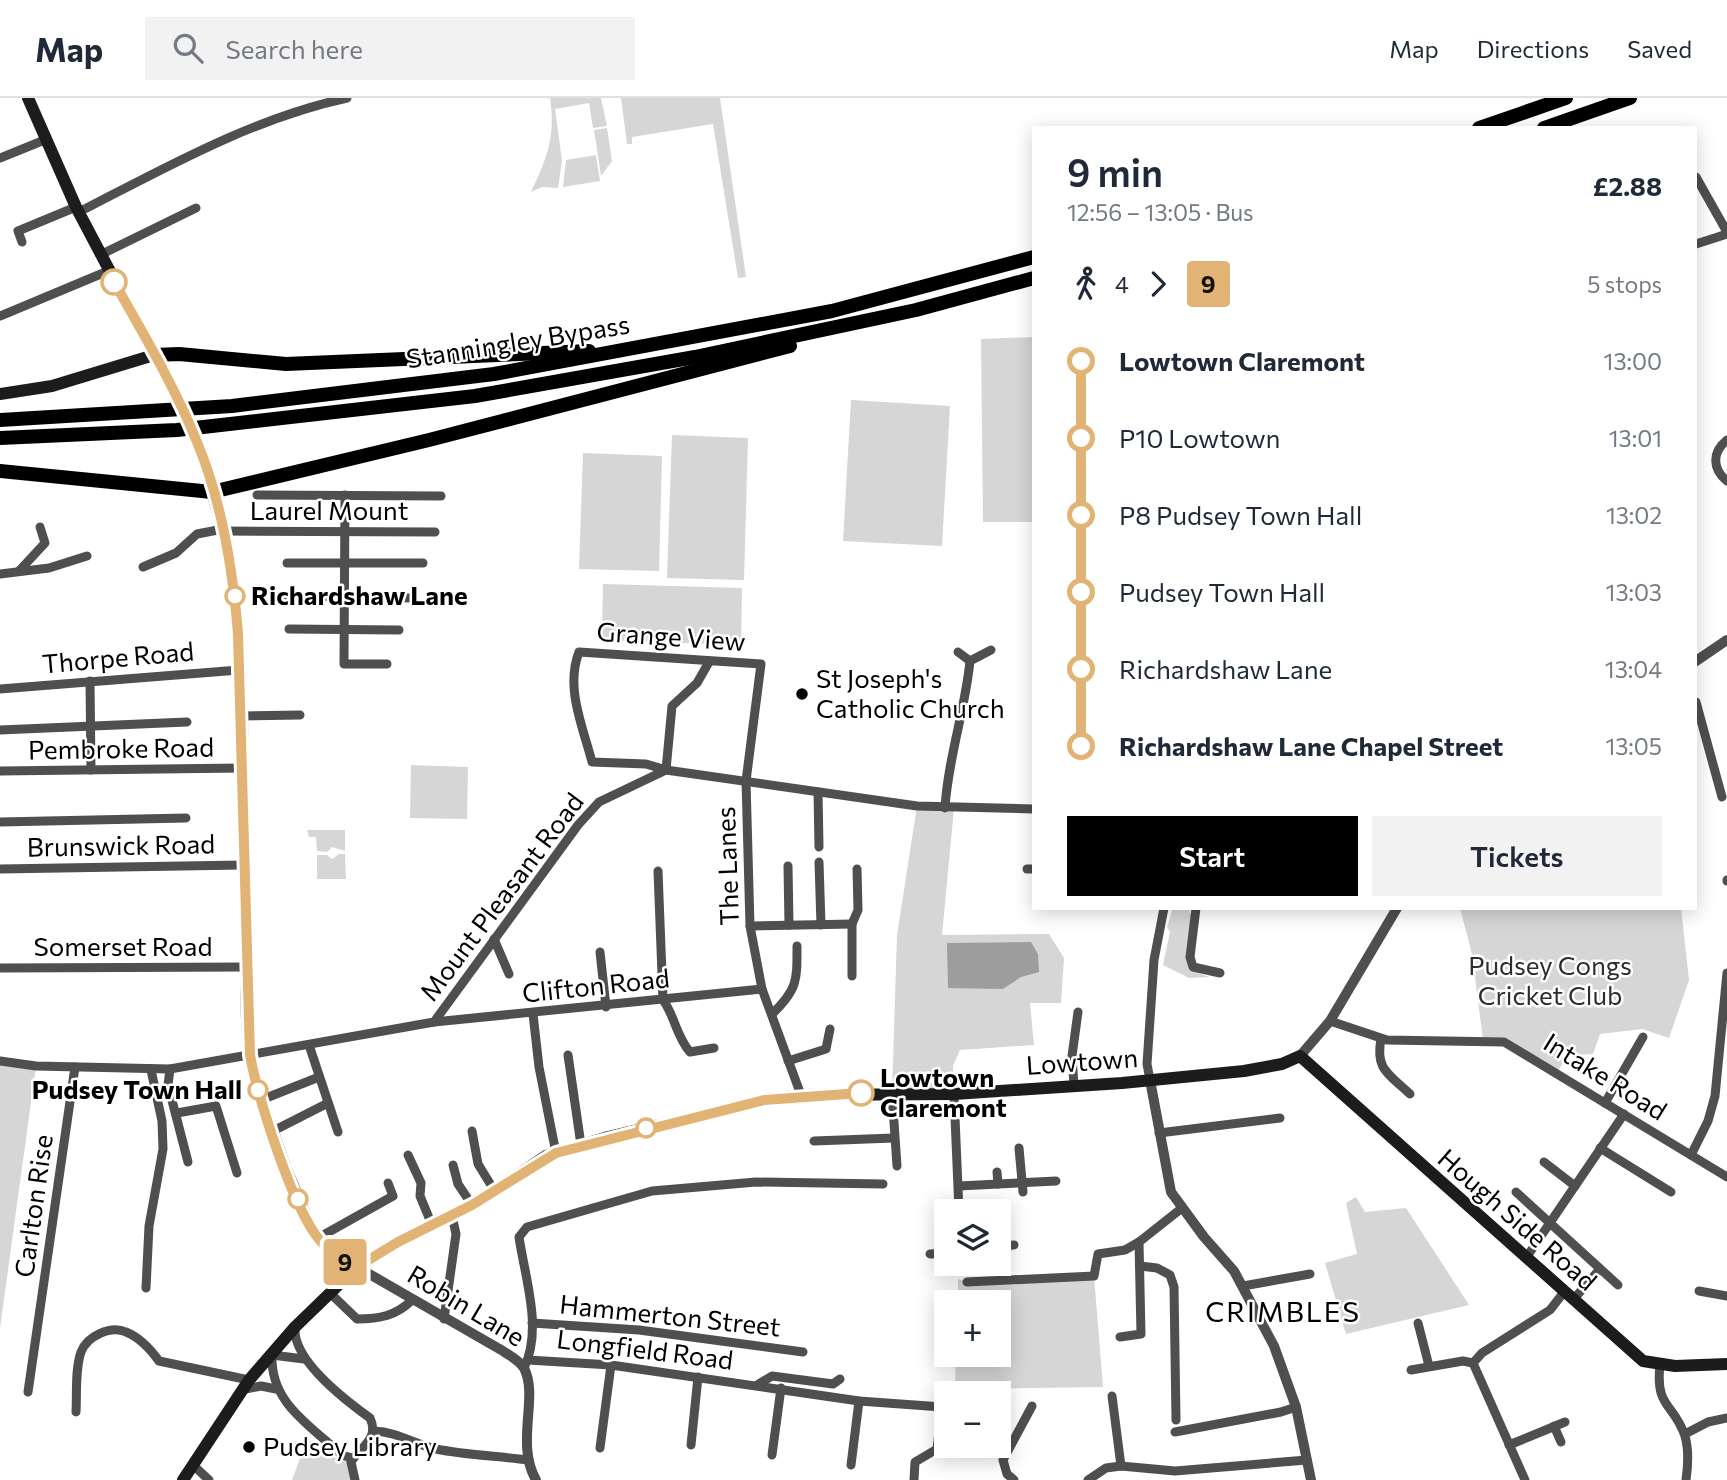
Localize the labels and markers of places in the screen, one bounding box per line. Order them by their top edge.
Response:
unlabelled marker [101,269,127,295]
place label: Richardshaw Lane [251,579,468,610]
marker: Richardshaw Lane [225,586,245,606]
place label: St Joseph's Catholic Church [816,662,1005,723]
marker: St Joseph's Catholic Church [794,686,810,702]
place label: Lowtown Claremont [880,1061,1007,1122]
place label: Pudsey Town Hall [32,1073,242,1104]
marker: Pudsey Town Hall [248,1080,268,1100]
marker: Lowtown Claremont [848,1080,874,1106]
unlabelled marker [636,1118,656,1138]
unlabelled marker [288,1189,308,1209]
place label: Pudsey Library [263,1430,437,1461]
marker: Pudsey Library [241,1439,257,1455]

